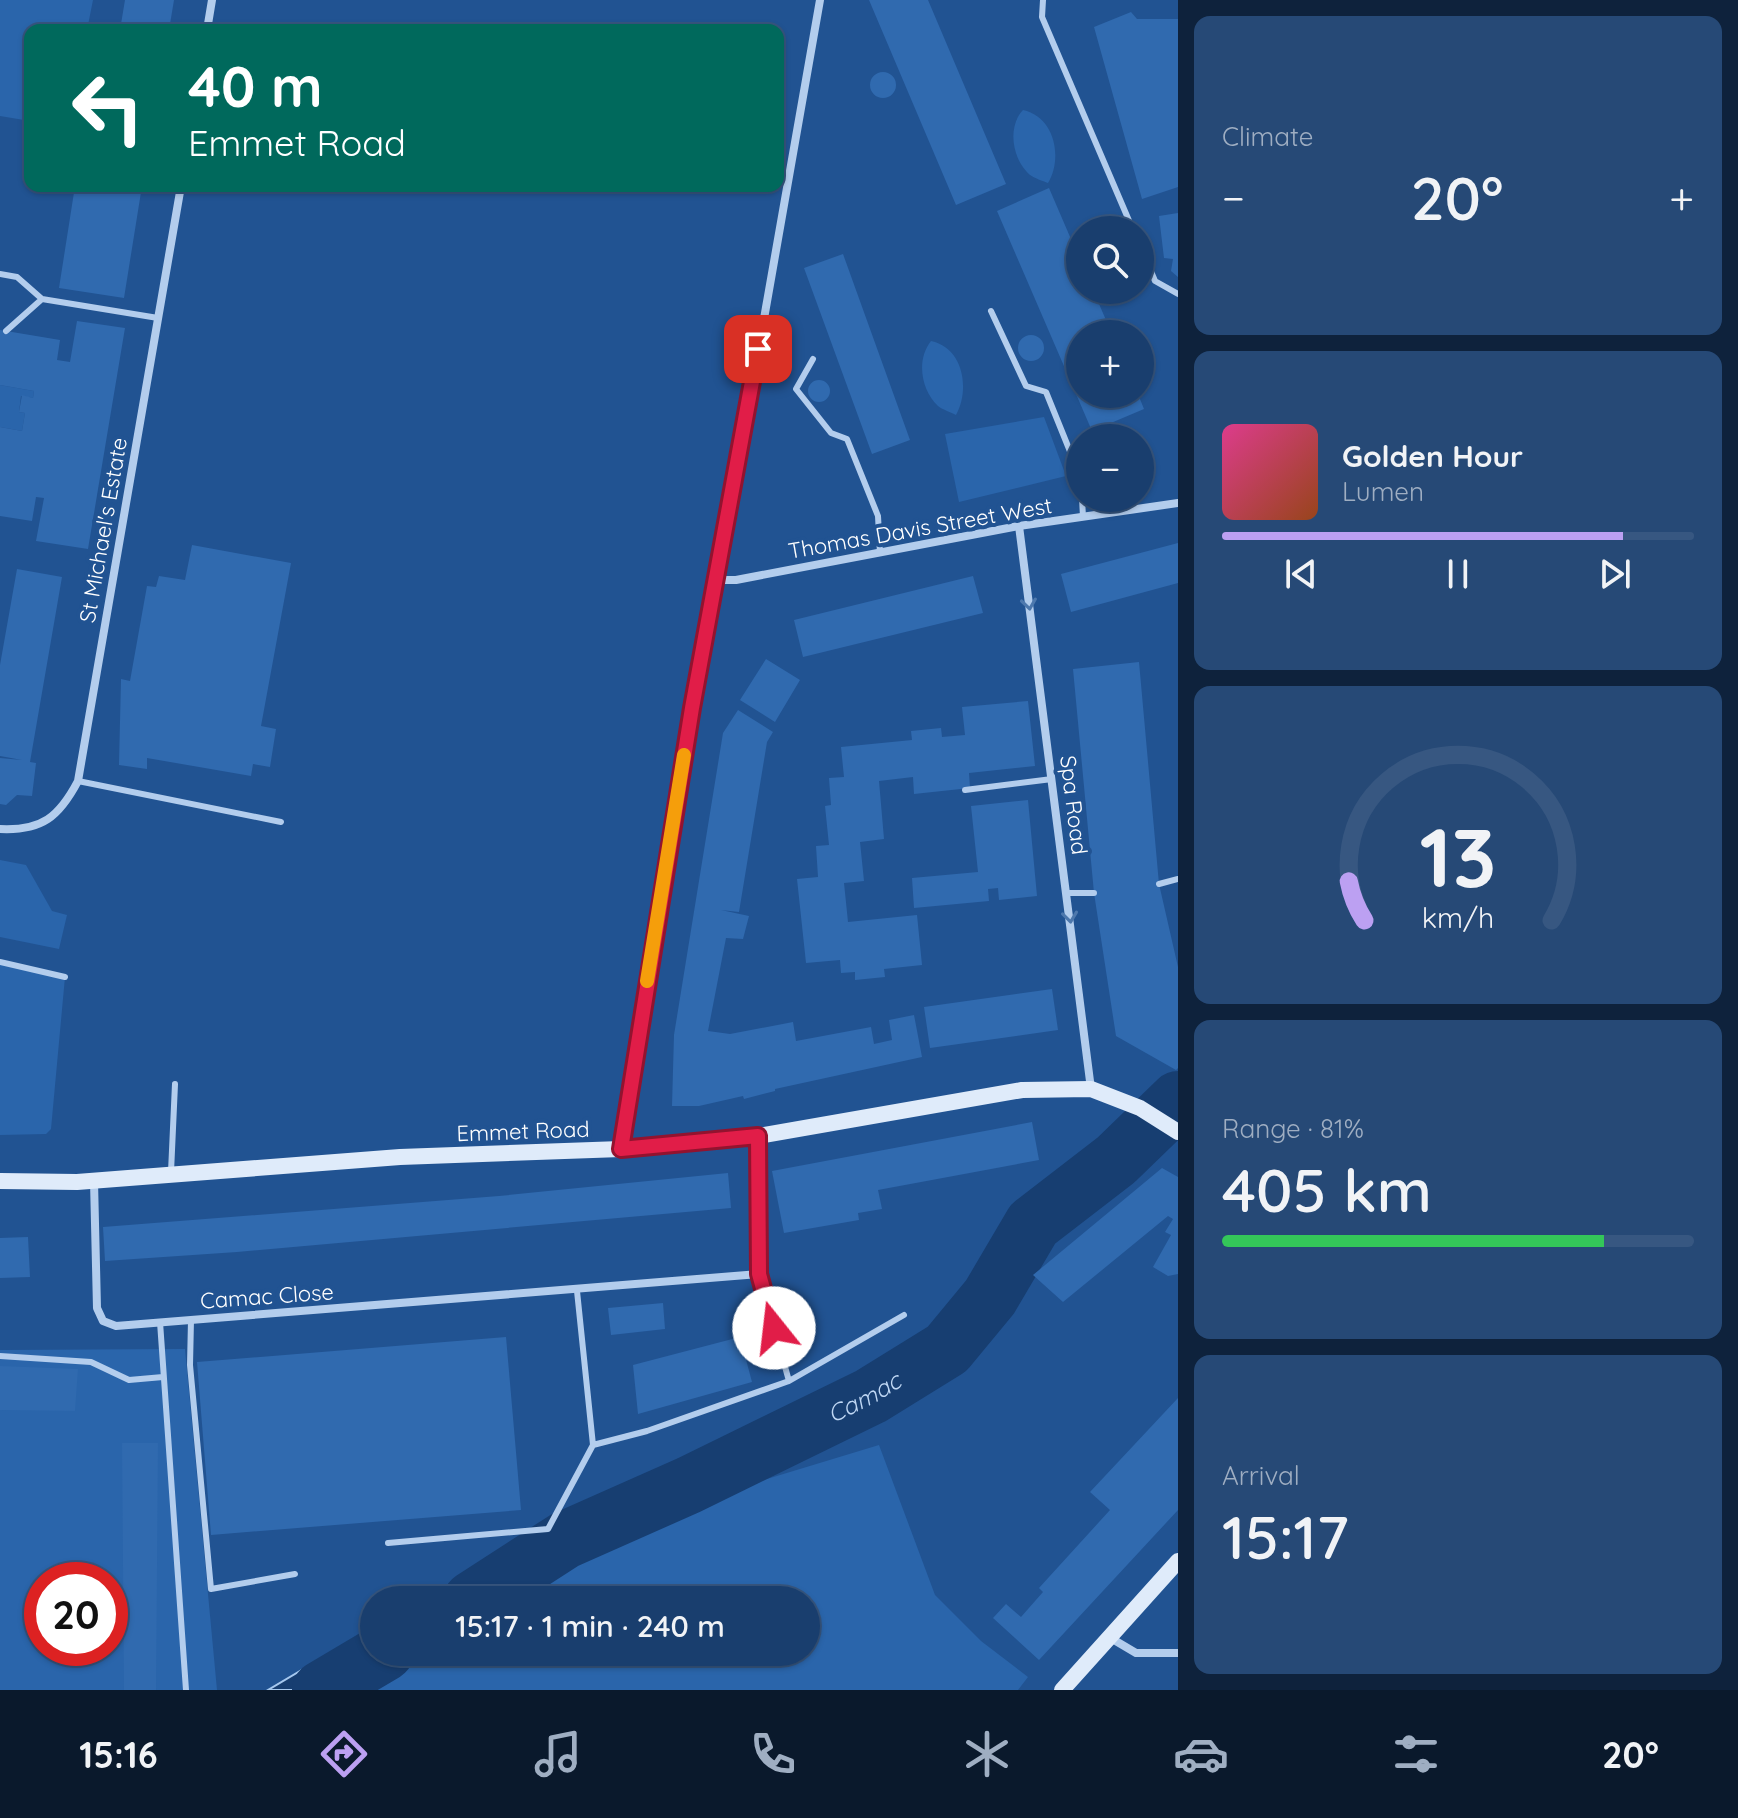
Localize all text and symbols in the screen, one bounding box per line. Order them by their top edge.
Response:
text: 40 m [188,51,323,121]
icon: left [56,56,160,160]
text: Emmet Road [188,120,406,165]
text: Climate [1222,120,1313,153]
text: 20° [1411,160,1503,235]
text: − [1222,170,1245,225]
text: + [1669,170,1694,225]
map controls [1066,216,1154,512]
button: search [1066,216,1154,304]
pin [724,315,792,383]
button: + [1066,320,1154,408]
icon: arrive [736,327,780,371]
button: − [1066,424,1154,512]
street label: St Michael's Estate [73,435,133,625]
text: Golden Hour [1342,437,1523,475]
text: Lumen [1342,475,1424,508]
street label: Thomas Davis Street West [786,491,1054,565]
icon: previous [1279,552,1323,596]
icon: pause [1436,552,1480,596]
icon: next [1593,552,1637,596]
one-way arrow [1021,598,1038,611]
street label: Spa Road [1054,754,1094,856]
text: 13 [1419,804,1497,908]
text: km/h [1422,899,1494,935]
one-way arrow [1062,911,1079,924]
text: Range · 81% [1222,1112,1364,1145]
street label: Emmet Road [456,1115,590,1147]
text: 405 km [1222,1152,1432,1227]
street label: Camac Close [199,1277,335,1315]
position arrow [732,1286,816,1370]
water label: Camac [822,1364,908,1429]
text: Arrival [1222,1459,1300,1492]
text: 15:17 [1222,1499,1349,1574]
speed limit sign: 20 [24,1562,128,1666]
text: 15:17 · 1 min · 240 m [455,1607,725,1645]
icon: directions [316,1726,372,1782]
icon: music [530,1726,586,1782]
icon: phone [745,1726,801,1782]
icon: climate [959,1726,1015,1782]
icon: car [1173,1726,1229,1782]
icon: filters [1388,1726,1444,1782]
text: 15:16 [79,1732,158,1777]
text: 20° [1602,1732,1659,1777]

